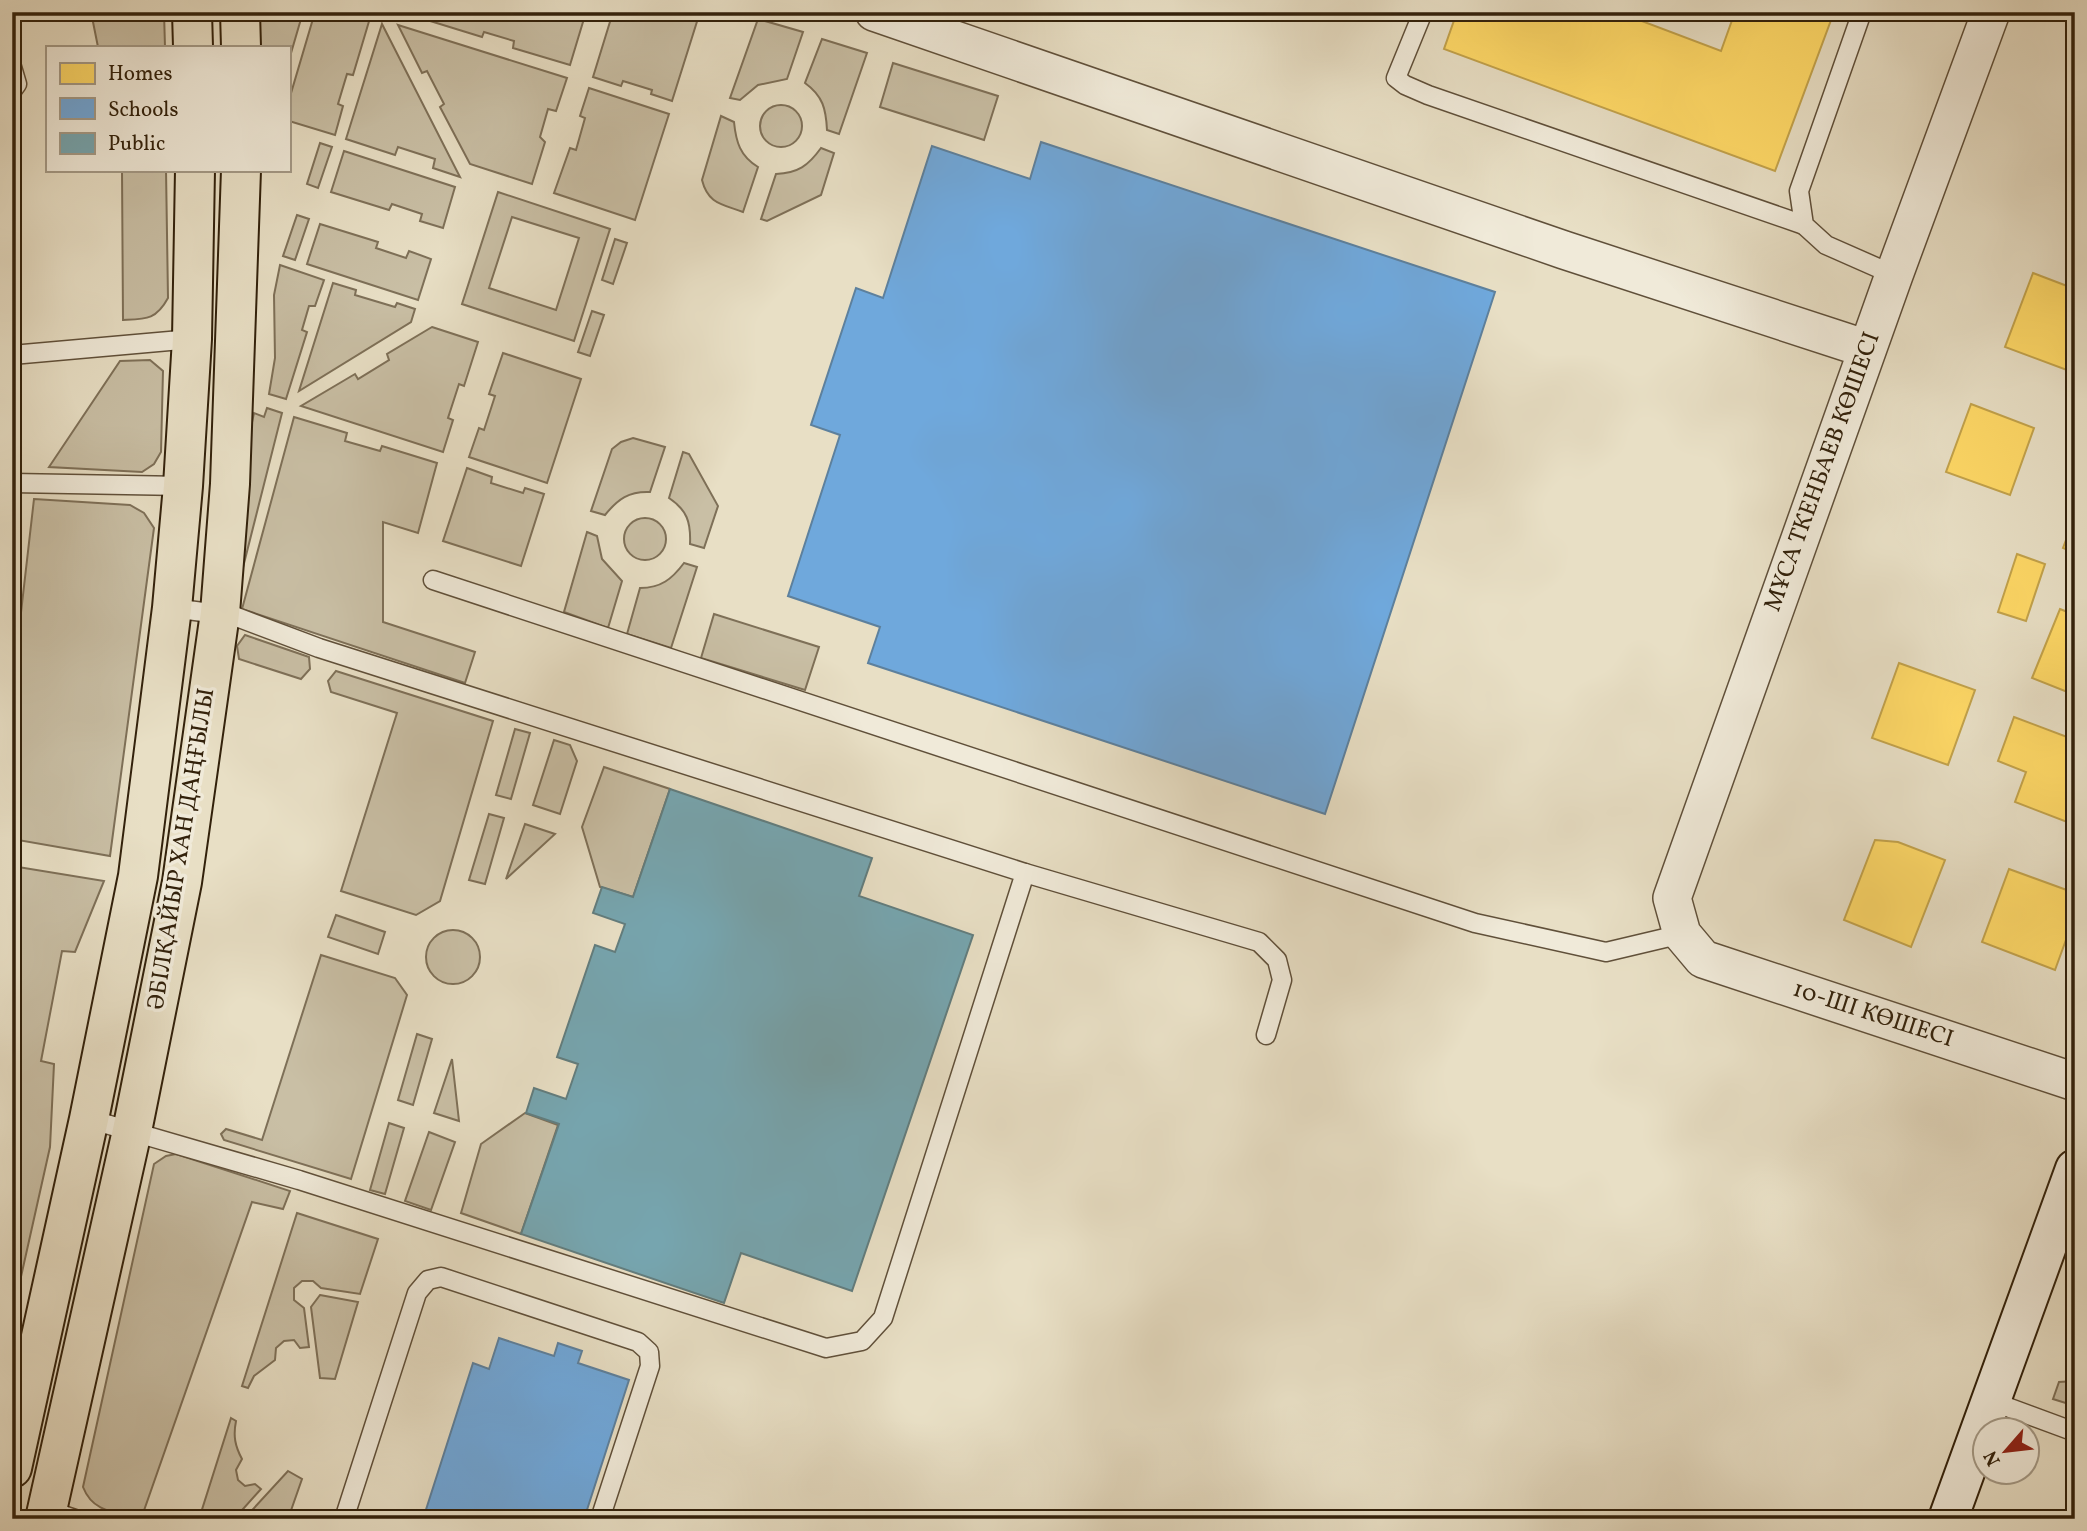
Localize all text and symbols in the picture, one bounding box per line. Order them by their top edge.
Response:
legend [46,46,290,172]
text: Homes [108,60,173,89]
text: Schools [108,96,178,125]
text: Public [108,130,165,159]
street label: МҰСА ТКЕНБАЕВ КӨШЕСІ [1757,327,1889,617]
street label: ӘБІЛҚАЙЫР ХАН ДАҢҒЫЛЫ [140,686,224,1012]
street label: 10-ШІ КӨШЕСІ [1788,973,1958,1057]
north arrow [1972,1416,2042,1486]
text: N [1978,1446,2007,1470]

